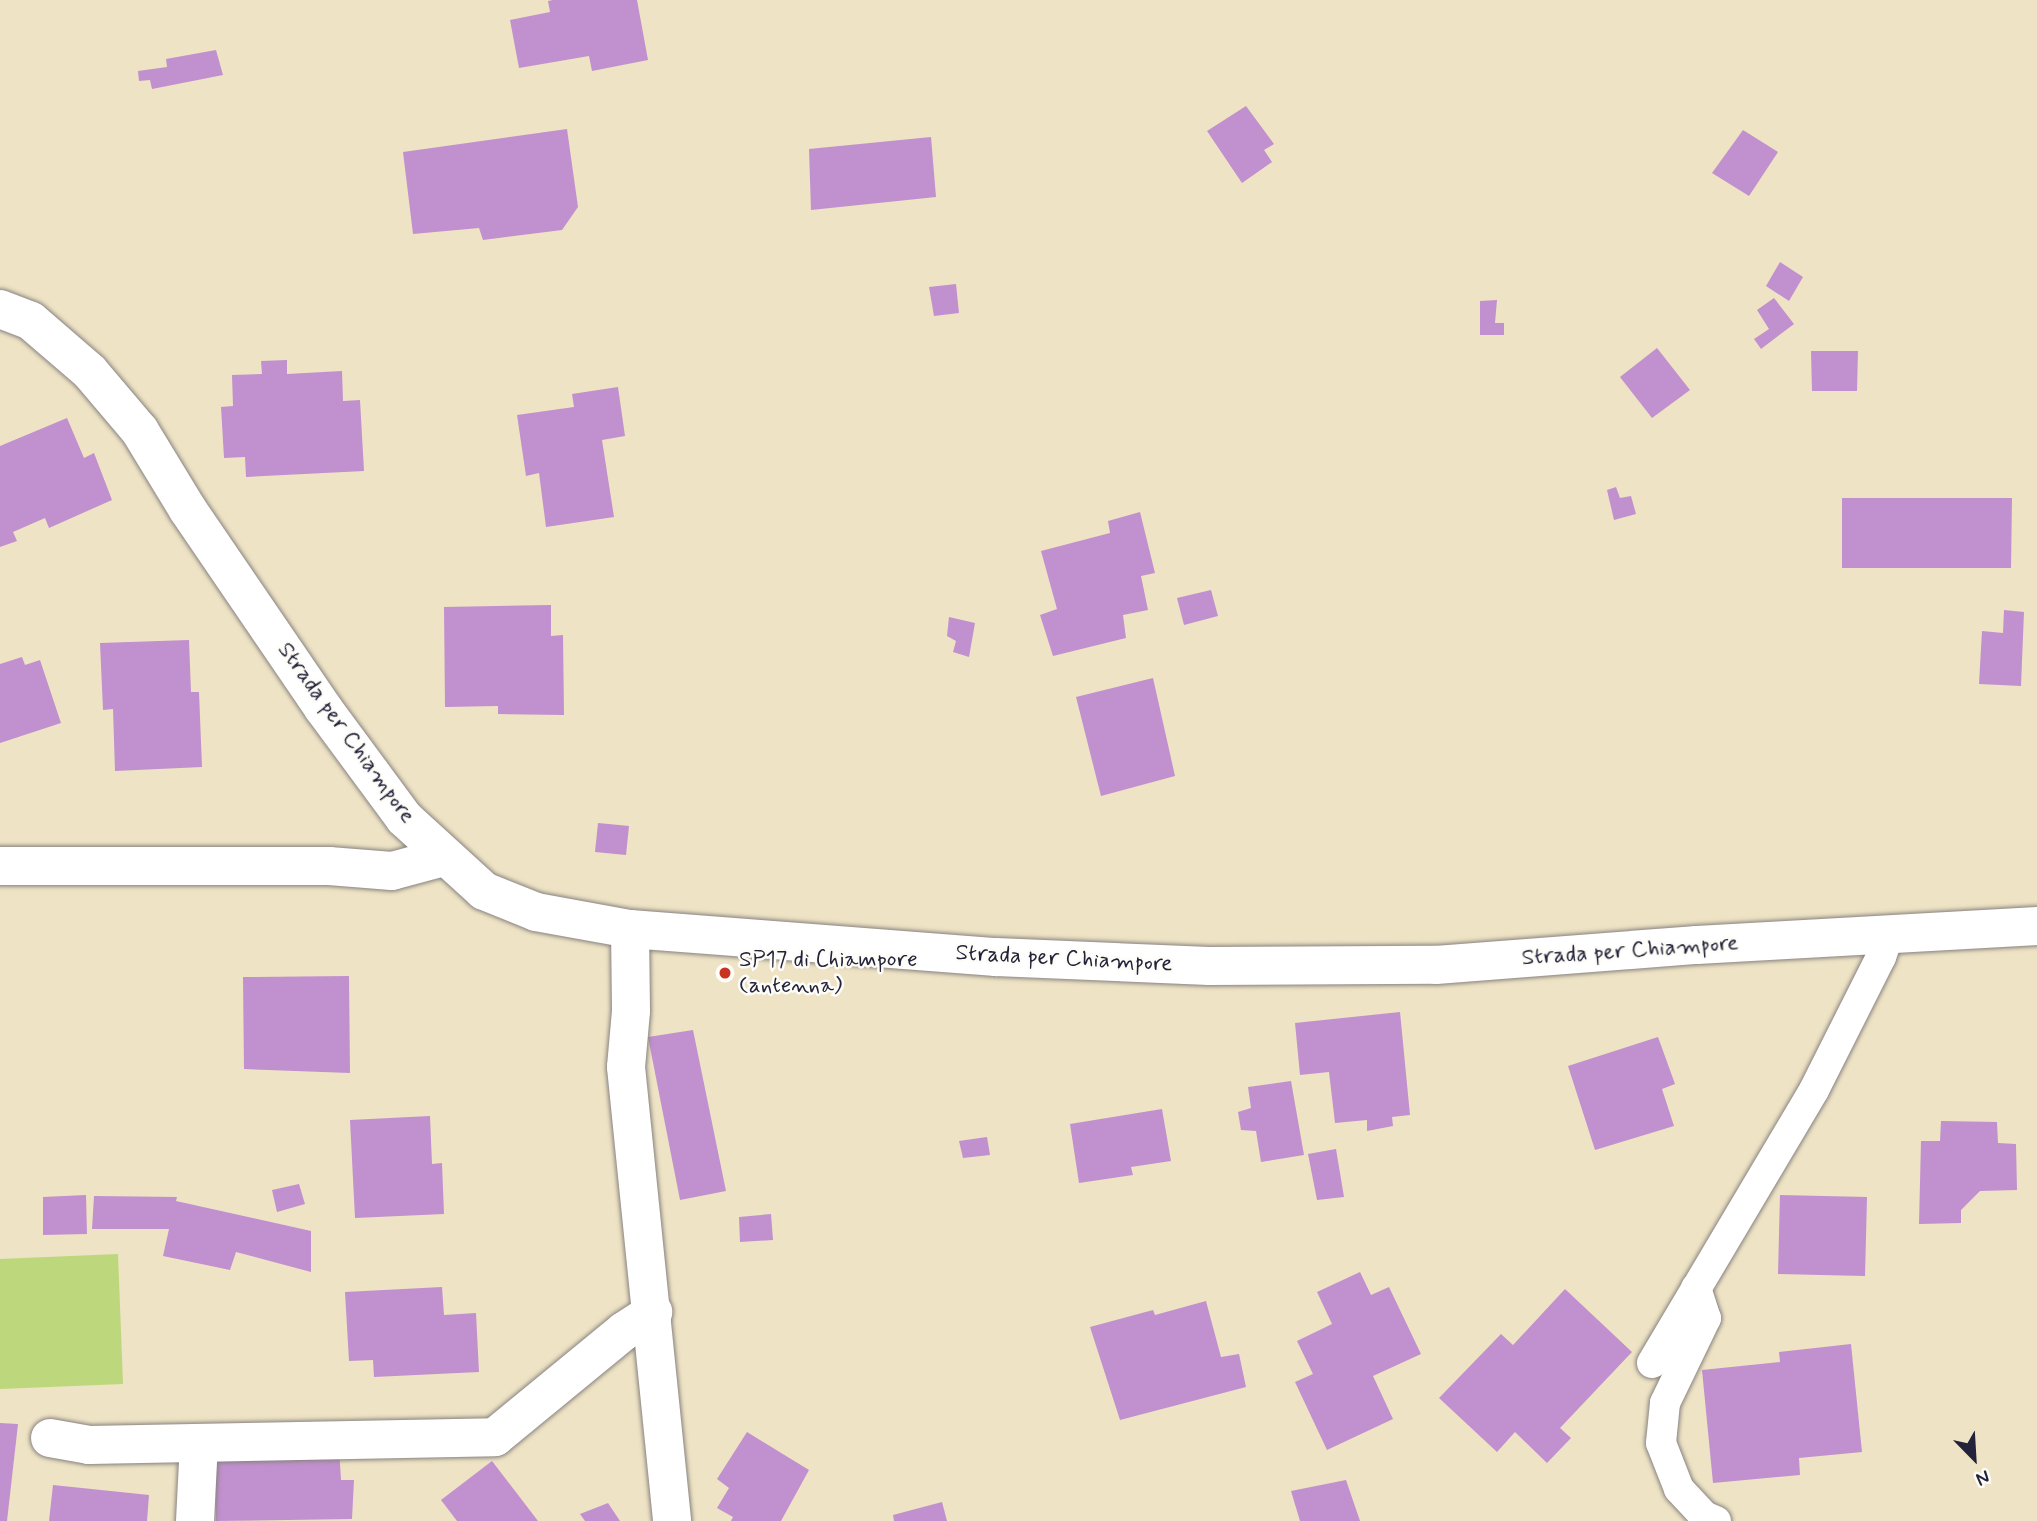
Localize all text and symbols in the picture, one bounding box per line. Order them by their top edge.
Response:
street label: Strada per Chiampore [272,638,420,828]
street label: Strada per Chiampore [1522,930,1738,972]
street label: Strada per Chiampore [956,940,1172,978]
place label: SP17 di Chiampore (antenna) [739,946,923,1000]
marker: SP17 di Chiampore (antenna) [717,965,733,981]
north arrow [1939,1423,2009,1493]
text: N [1972,1464,1994,1492]

